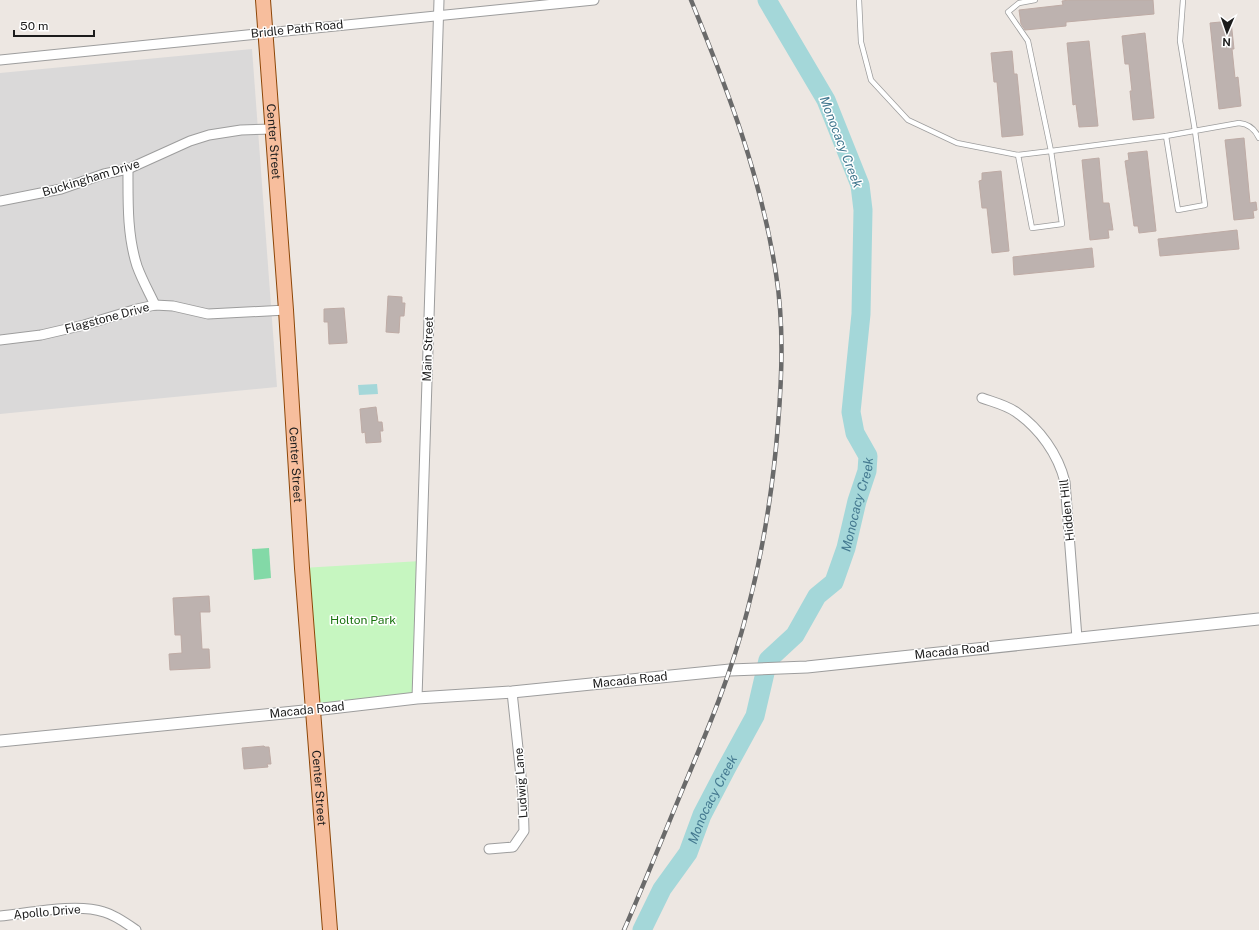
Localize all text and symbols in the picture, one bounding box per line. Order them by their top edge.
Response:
scale bar [14,12,94,38]
north arrow [1207,12,1247,52]
street label: Bridle Path Road [250,17,344,41]
text: 50 m [20,19,48,33]
text: N [1222,36,1231,48]
water label: Monocacy Creek [817,94,865,190]
street label: Center Street [264,103,283,180]
street label: Buckingham Drive [41,156,142,199]
street label: Flagstone Drive [63,300,151,336]
street label: Main Street [420,316,436,382]
street label: Center Street [286,427,305,503]
water label: Monocacy Creek [838,457,875,553]
street label: Hidden Hill [1057,478,1077,542]
park label: Holton Park [330,613,396,627]
street label: Macada Road [914,640,990,662]
street label: Macada Road [592,669,668,691]
street label: Macada Road [269,699,345,721]
street label: Ludwig Lane [512,747,530,819]
street label: Center Street [309,750,329,827]
water label: Monocacy Creek [685,752,740,846]
street label: Apollo Drive [13,902,81,922]

